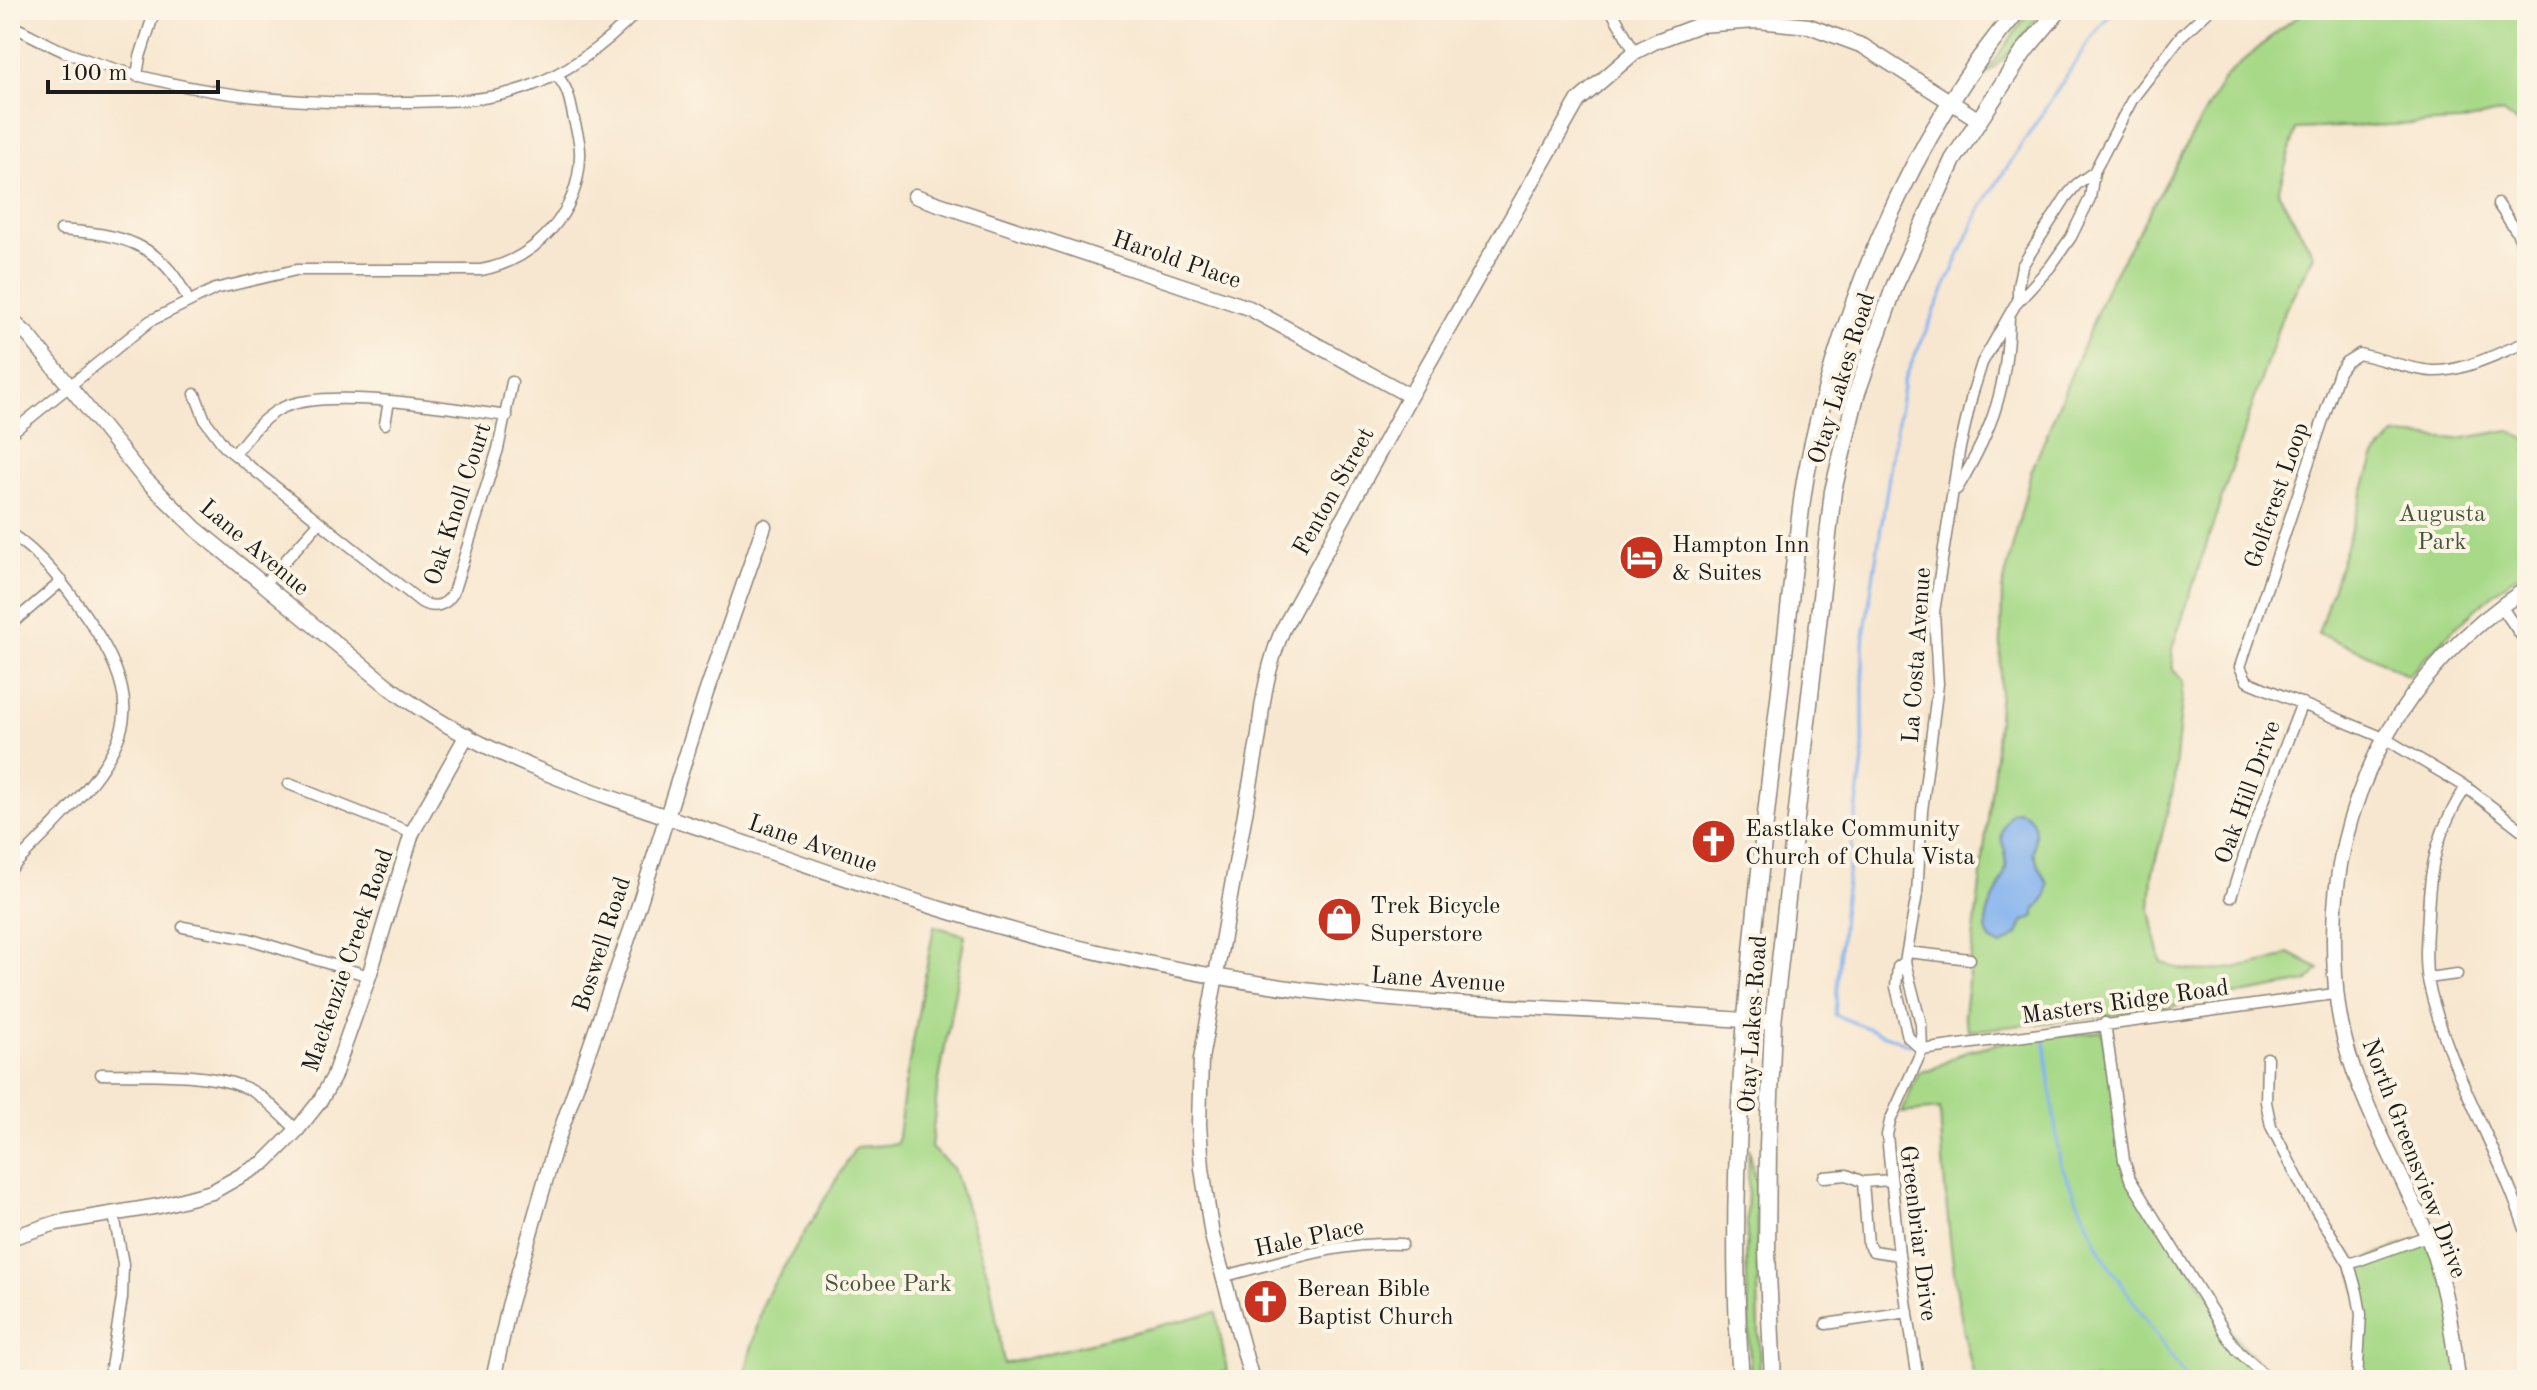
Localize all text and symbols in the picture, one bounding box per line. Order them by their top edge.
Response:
scale bar [48,44,218,94]
text: 100 m [60,62,128,86]
street label: Harold Place [1109,228,1244,294]
street label: Otay Lakes Road [1805,290,1880,467]
street label: Oak Knoll Court [421,420,497,589]
street label: Golfcrest Loop [2242,420,2314,572]
street label: Fenton Street [1290,424,1380,560]
street label: Lane Avenue [194,496,313,601]
park label: Augusta Park [2398,503,2486,555]
hotel icon: Hampton Inn & Suites [1617,534,1665,582]
place label: Hampton Inn & Suites [1672,534,1810,586]
street label: La Costa Avenue [1900,566,1936,744]
street label: Oak Hill Drive [2212,718,2286,868]
street label: Lane Avenue [745,812,880,878]
church icon: Eastlake Community Church of Chula Vista [1690,818,1738,866]
place label: Eastlake Community Church of Chula Vista [1745,818,1975,870]
street label: Mackenzie Creek Road [299,846,398,1075]
street label: Boswell Road [570,874,636,1015]
shop icon: Trek Bicycle Superstore [1315,895,1363,943]
place label: Trek Bicycle Superstore [1370,895,1500,947]
street label: Otay Lakes Road [1736,934,1772,1114]
street label: Lane Avenue [1370,964,1506,998]
street label: Masters Ridge Road [2020,977,2231,1029]
street label: North Greensview Drive [2356,1036,2470,1282]
street label: Greenbriar Drive [1894,1144,1940,1322]
street label: Hale Place [1253,1216,1366,1262]
park label: Scobee Park [824,1273,952,1297]
church icon: Berean Bible Baptist Church [1242,1278,1290,1326]
place label: Berean Bible Baptist Church [1297,1278,1454,1330]

